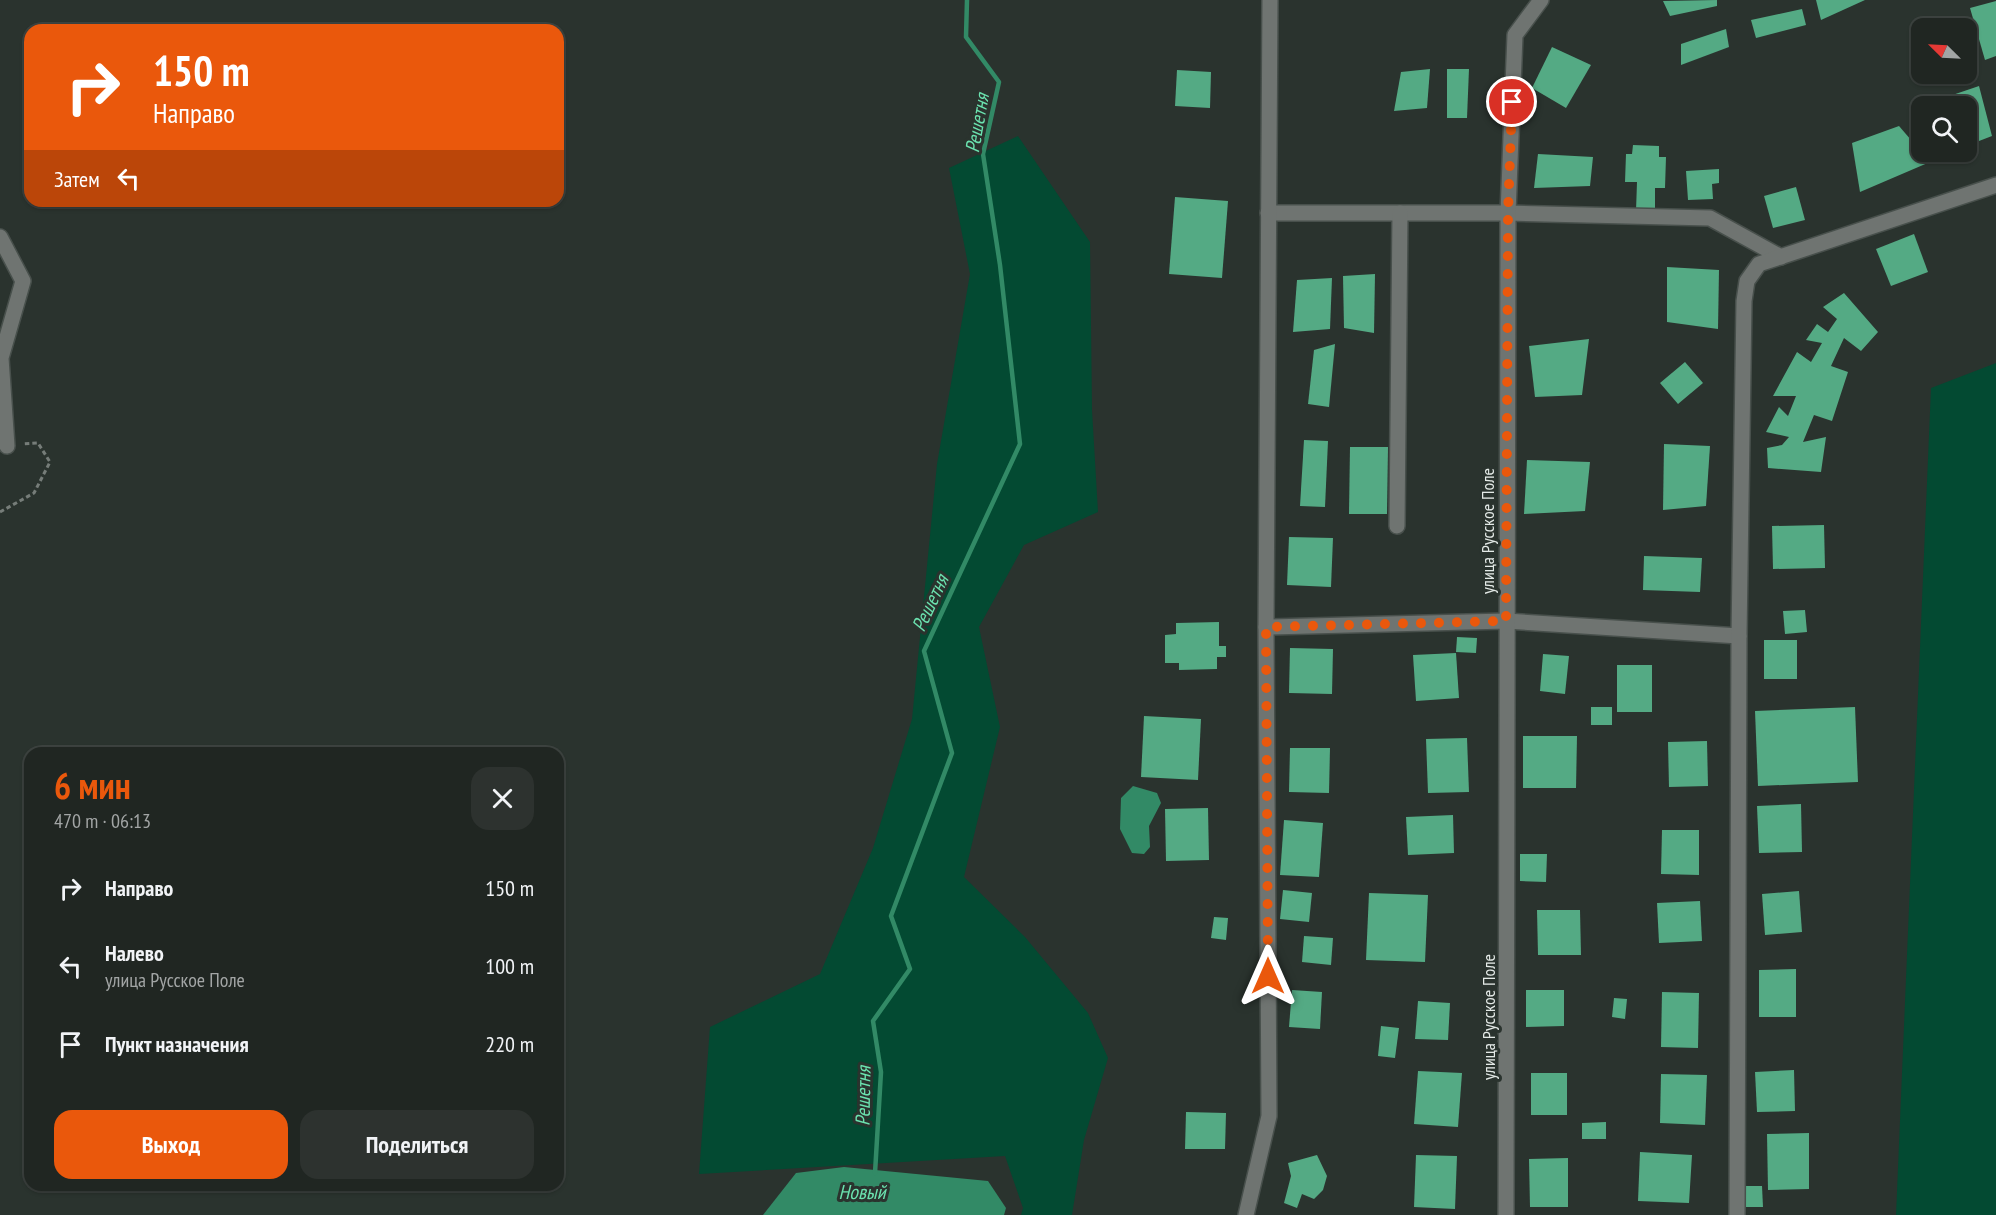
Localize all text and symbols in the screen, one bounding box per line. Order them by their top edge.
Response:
north arrow [1911,18,1977,84]
map controls [1911,18,1977,162]
text: 150 m [153,43,250,98]
icon: right [54,48,132,126]
pin [1486,76,1537,127]
icon: arrive [1495,85,1528,118]
water label: Решетня [959,89,995,155]
text: Направо [153,96,235,130]
button: search [1911,96,1977,162]
icon: left [112,162,145,195]
text: Затем [54,165,100,193]
street label: улица Русское Поле [1476,468,1499,594]
water label: Решетня [906,568,955,636]
text: 6 мин [54,762,131,809]
button: close [471,767,534,830]
text: 470 m · 06:13 [54,808,151,834]
icon: right [54,872,87,905]
text: Направо [105,874,173,902]
text: 150 m [485,874,534,902]
text: Налево [105,939,164,967]
position arrow [1236,944,1300,1008]
icon: left [54,950,87,983]
text: 100 m [485,952,534,980]
street label: улица Русское Поле [1477,954,1500,1080]
text: улица Русское Поле [105,967,245,993]
icon: arrive [54,1028,87,1061]
text: Пункт назначения [105,1030,249,1058]
text: 220 m [485,1030,534,1058]
water label: Решетня [849,1064,877,1126]
button: Выход [54,1110,288,1179]
button: Поделиться [300,1110,534,1179]
water label: Новый [839,1179,888,1205]

